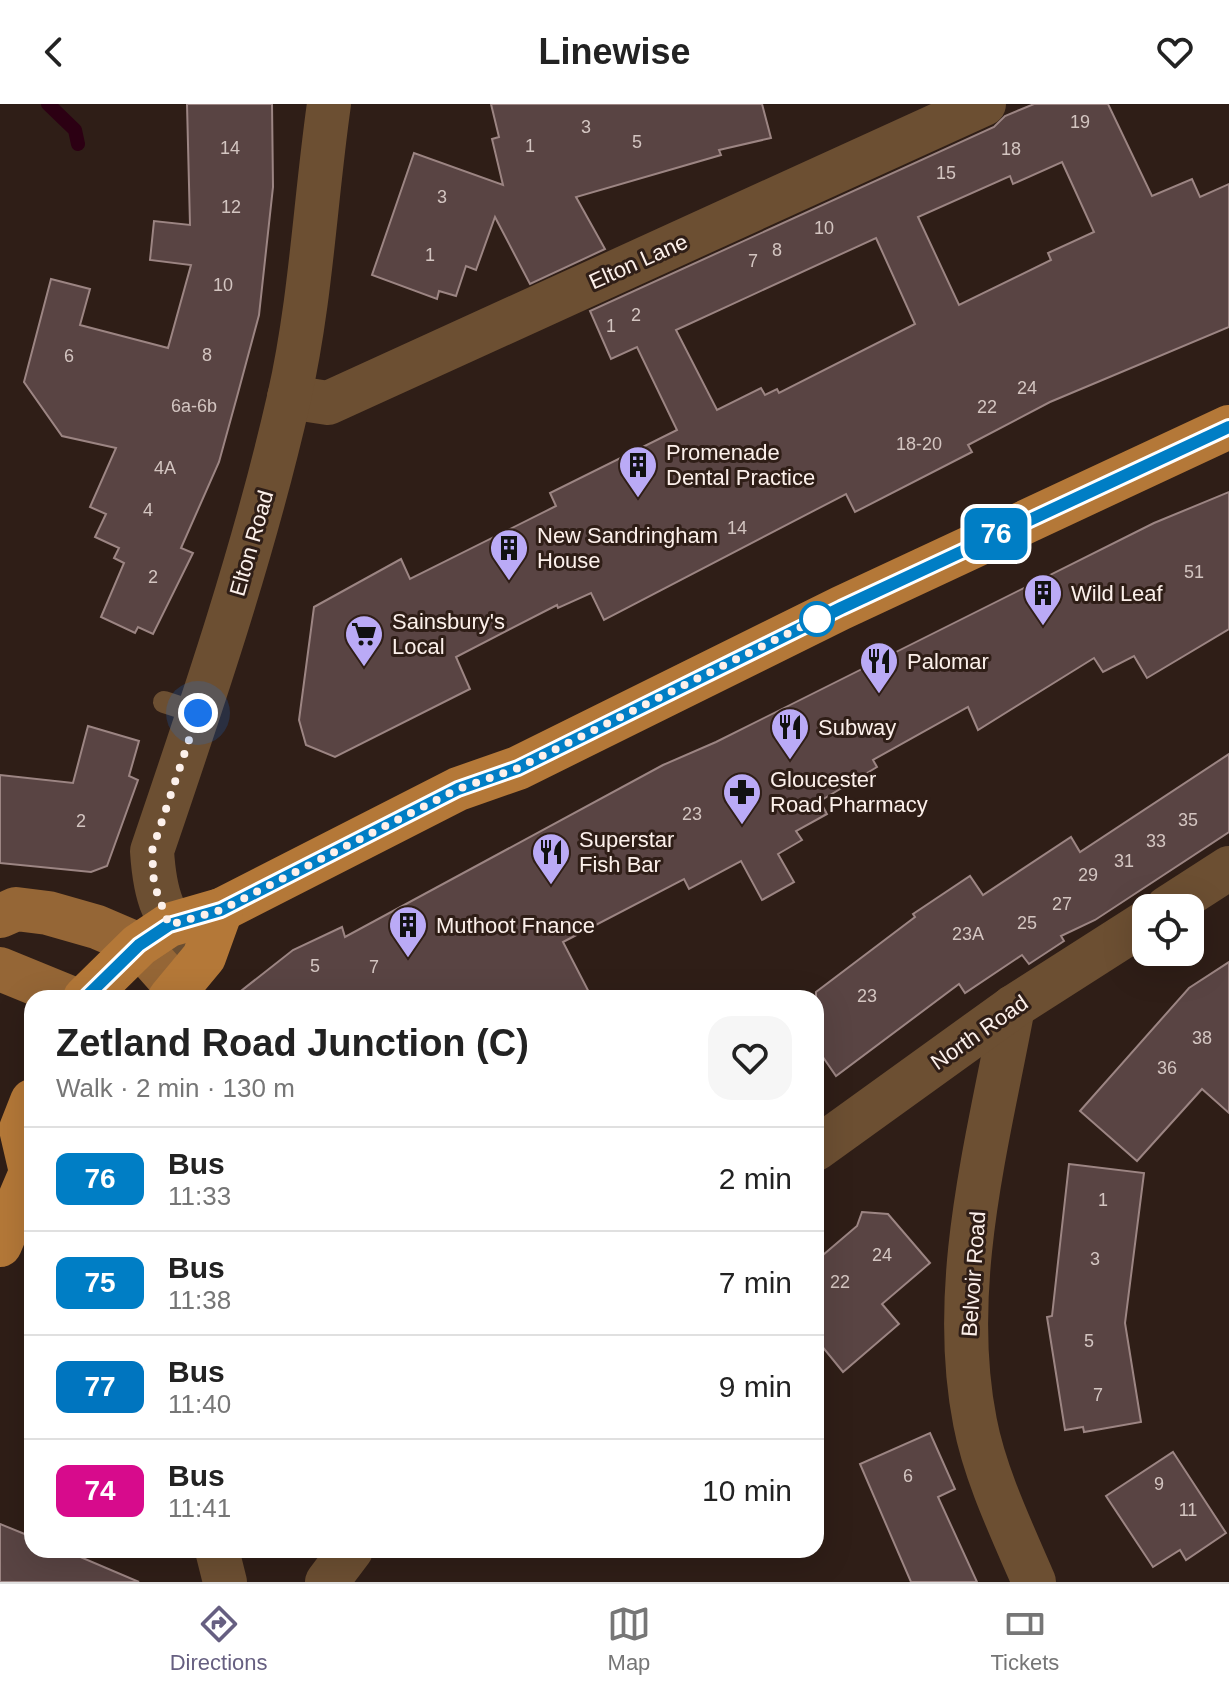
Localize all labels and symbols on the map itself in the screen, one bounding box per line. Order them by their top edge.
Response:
house number: 19 [1070,112,1090,132]
house number: 3 [581,117,591,137]
house number: 5 [632,132,642,152]
house number: 1 [525,136,535,156]
house number: 14 [220,138,240,158]
house number: 18 [1001,139,1021,159]
house number: 15 [936,163,956,183]
house number: 3 [437,187,447,207]
house number: 12 [221,197,241,217]
house number: 10 [814,218,834,238]
street label: Elton Lane [585,229,691,294]
house number: 8 [772,240,782,260]
house number: 1 [425,245,435,265]
house number: 7 [748,251,758,271]
house number: 10 [213,275,233,295]
house number: 2 [631,305,641,325]
house number: 1 [606,316,616,336]
house number: 8 [202,345,212,365]
house number: 6 [64,346,74,366]
house number: 24 [1017,378,1037,398]
house number: 6a-6b [171,396,217,416]
house number: 22 [977,397,997,417]
house number: 18-20 [896,434,942,454]
place label: Promenade Dental Practice [666,440,815,490]
building icon: Promenade Dental Practice [617,444,659,499]
house number: 4A [154,458,176,478]
street label: Elton Road [224,487,278,599]
house number: 4 [143,500,153,520]
line badge: 76 [960,508,1032,560]
house number: 14 [727,518,747,538]
place label: New Sandringham House [537,523,718,573]
building icon: New Sandringham House [488,527,530,582]
house number: 51 [1184,562,1204,582]
house number: 2 [148,567,158,587]
building icon: Wild Leaf [1022,572,1064,627]
place label: Wild Leaf [1071,581,1164,606]
unlabelled marker [800,602,834,636]
place label: Sainsbury's Local [392,609,505,659]
supermarket icon: Sainsbury's Local [343,613,385,668]
restaurant icon: Palomar [858,640,900,695]
place label: Palomar [907,649,989,674]
your location [178,693,218,733]
restaurant icon: Subway [769,706,811,761]
place label: Subway [818,715,896,740]
place label: Gloucester Road Pharmacy [770,767,928,817]
pharmacy icon: Gloucester Road Pharmacy [721,771,763,826]
house number: 23 [682,804,702,824]
house number: 35 [1178,810,1198,830]
house number: 2 [76,811,86,831]
place label: Superstar Fish Bar [579,827,674,877]
restaurant icon: Superstar Fish Bar [530,831,572,886]
house number: 33 [1146,831,1166,851]
house number: 31 [1114,851,1134,871]
house number: 29 [1078,865,1098,885]
house number: 27 [1052,894,1072,914]
building icon: Muthoot Fnance [387,904,429,959]
place label: Muthoot Fnance [436,913,595,938]
house number: 25 [1017,913,1037,933]
house number: 23A [952,924,984,944]
house number: 5 [310,956,320,976]
house number: 7 [369,957,379,977]
house number: 23 [857,986,877,1006]
street label: North Road [926,990,1033,1075]
house number: 38 [1192,1028,1212,1048]
house number: 36 [1157,1058,1177,1078]
house number: 1 [1098,1190,1108,1210]
street label: Belvoir Road [957,1210,990,1338]
house number: 24 [872,1245,892,1265]
house number: 3 [1090,1249,1100,1269]
house number: 22 [830,1272,850,1292]
house number: 5 [1084,1331,1094,1351]
house number: 7 [1093,1385,1103,1405]
house number: 6 [903,1466,913,1486]
house number: 9 [1154,1474,1164,1494]
house number: 11 [1179,1500,1197,1520]

